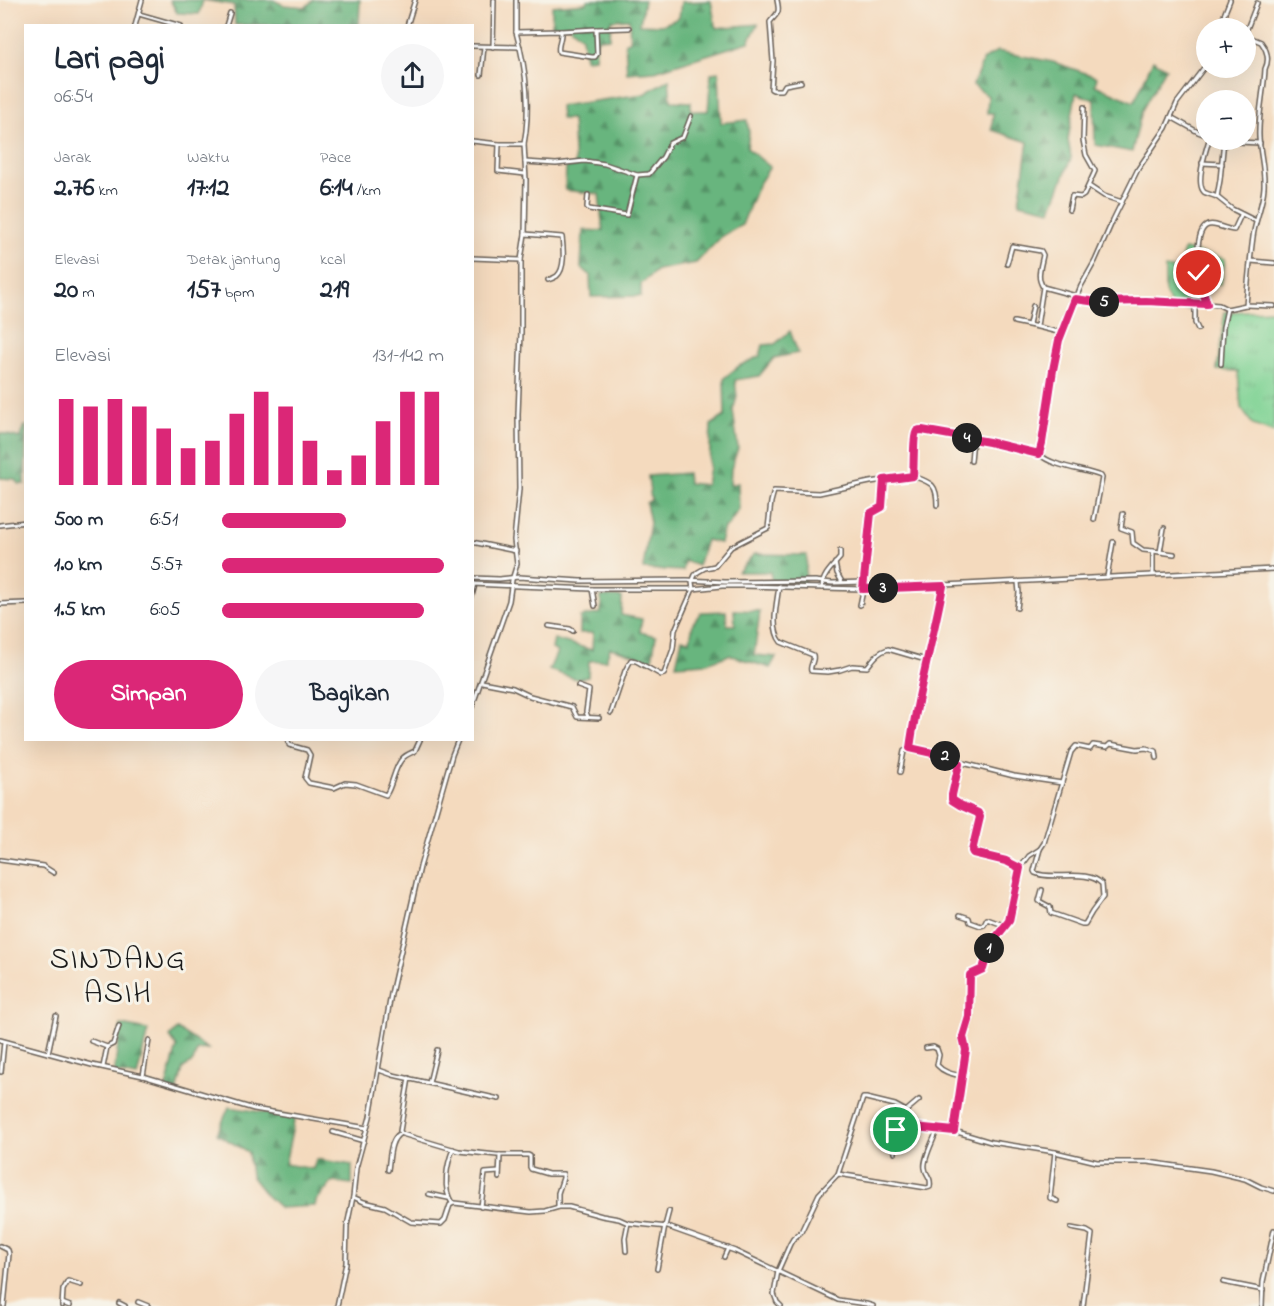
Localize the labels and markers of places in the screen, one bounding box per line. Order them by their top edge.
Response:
pin [1173,247,1224,298]
pin: 5 [1089,287,1119,317]
pin: 4 [952,423,982,453]
pin: 3 [868,573,898,603]
pin: 2 [930,741,960,771]
pin: 1 [974,933,1004,963]
pin [870,1104,921,1155]

